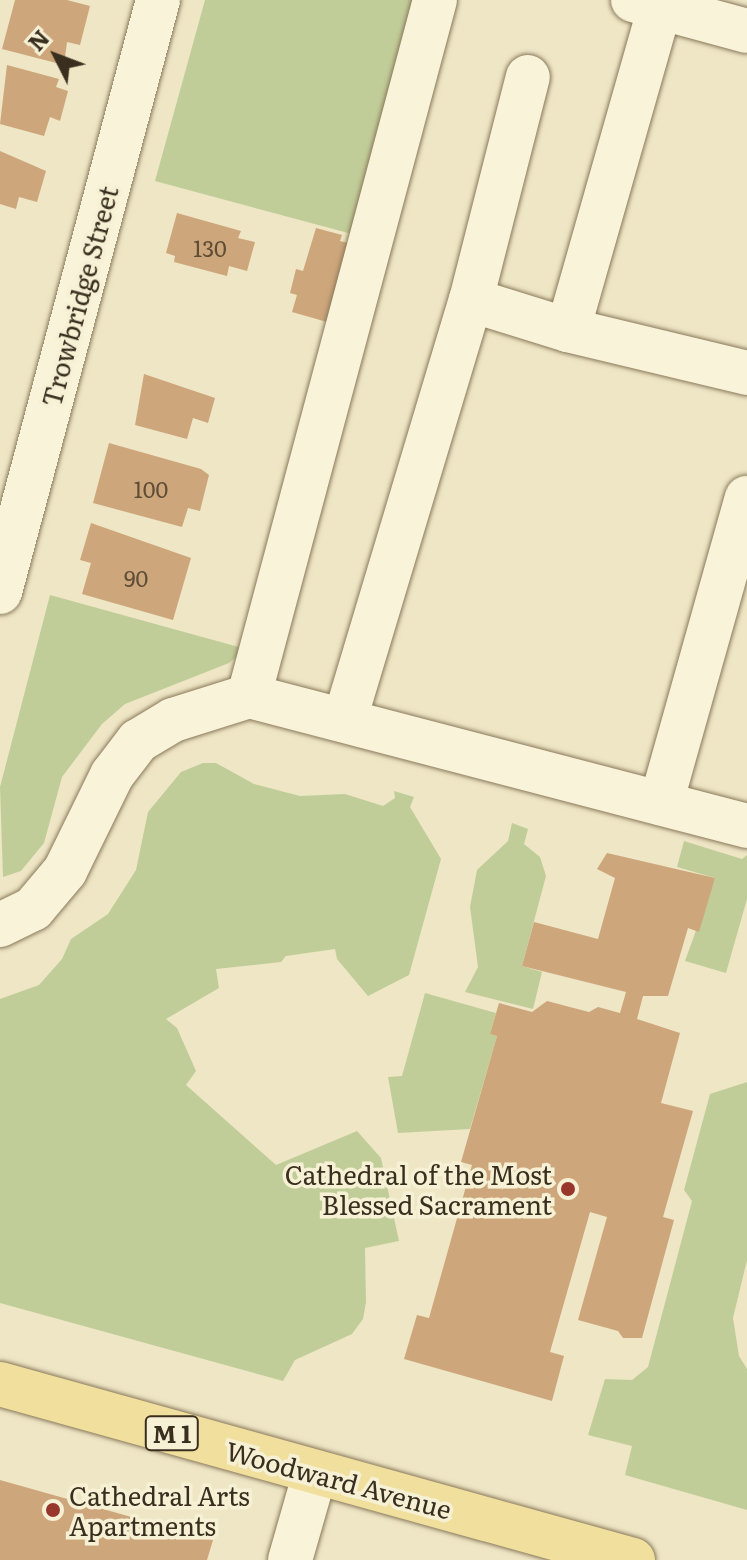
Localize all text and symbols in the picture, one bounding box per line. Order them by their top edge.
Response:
north arrow [16,16,96,96]
text: N [19,22,56,58]
street label: Trowbridge Street [35,182,123,410]
house number: 130 [193,235,227,261]
house number: 100 [134,476,168,502]
house number: 90 [124,565,148,591]
place label: Cathedral of the Most Blessed Sacrament [285,1158,552,1220]
marker: Cathedral of the Most Blessed Sacrament [559,1180,577,1198]
road number: M 1 [144,1413,200,1453]
street label: Woodward Avenue [223,1434,455,1524]
place label: Cathedral Arts Apartments [69,1479,250,1540]
marker: Cathedral Arts Apartments [44,1501,62,1519]

